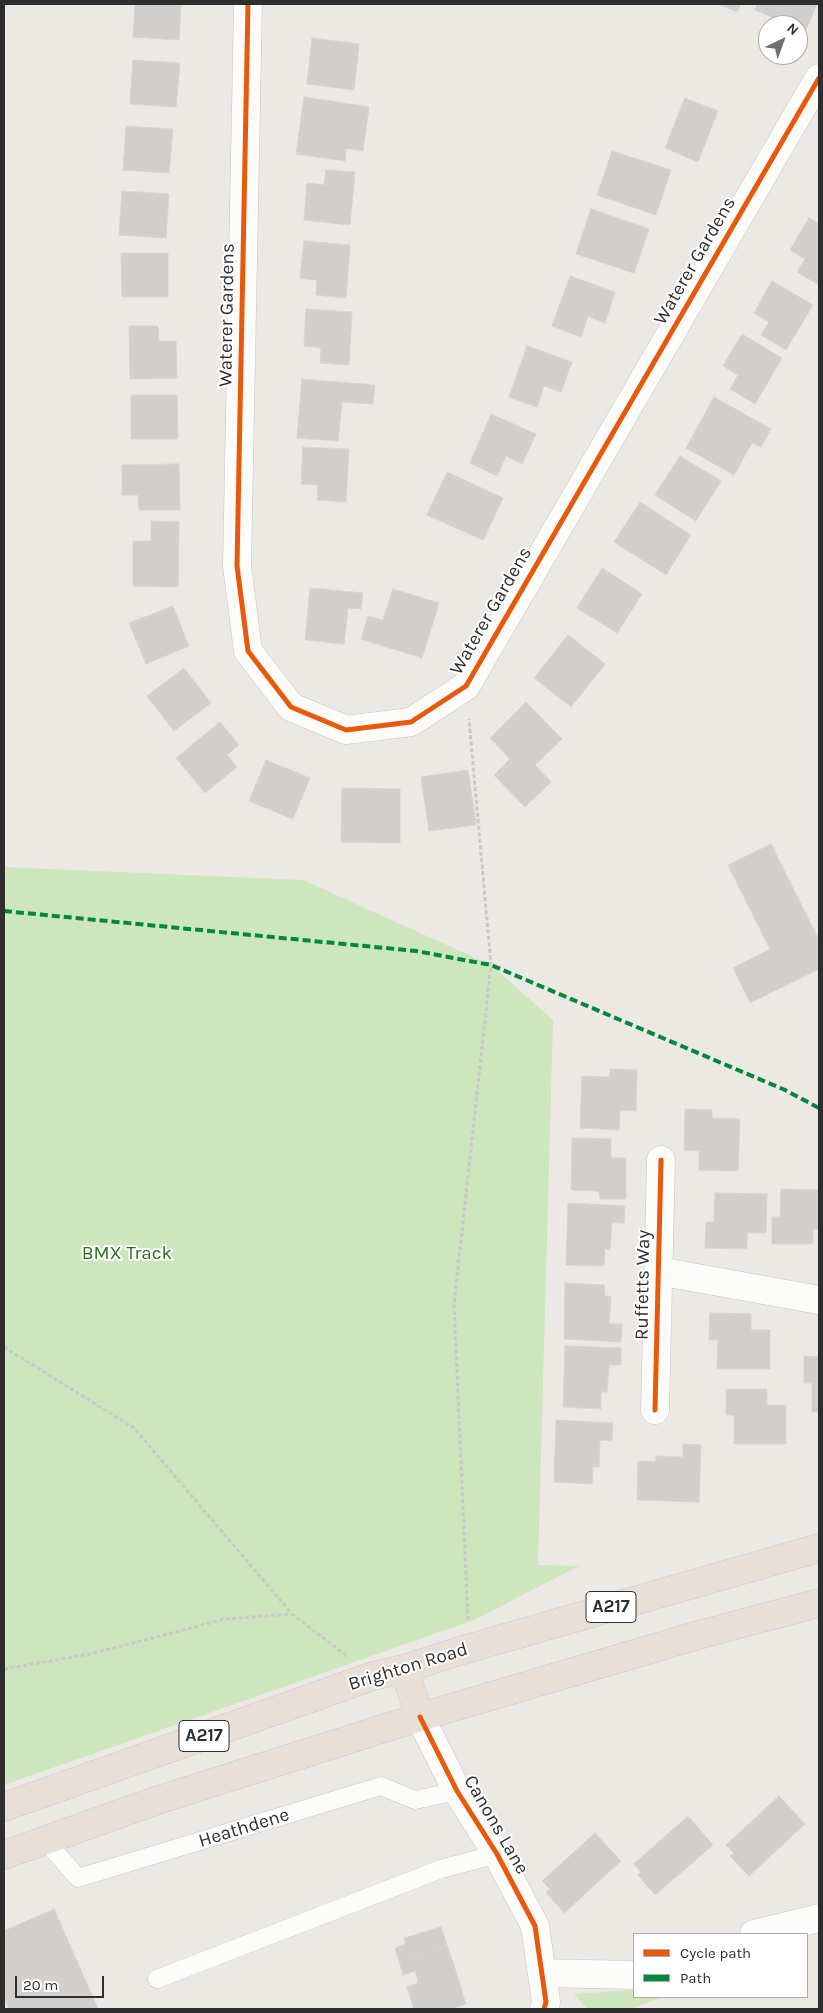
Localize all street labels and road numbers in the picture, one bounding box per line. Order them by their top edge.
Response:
street label: Waterer Gardens [649,193,741,329]
street label: Waterer Gardens [214,243,240,387]
street label: Waterer Gardens [445,543,537,679]
street label: Ruffetts Way [631,1230,655,1340]
road number: A217 [586,1591,636,1622]
street label: Brighton Road [345,1638,471,1696]
road number: A217 [179,1720,229,1752]
street label: Canons Lane [459,1771,533,1879]
street label: Heathdene [196,1803,292,1853]

